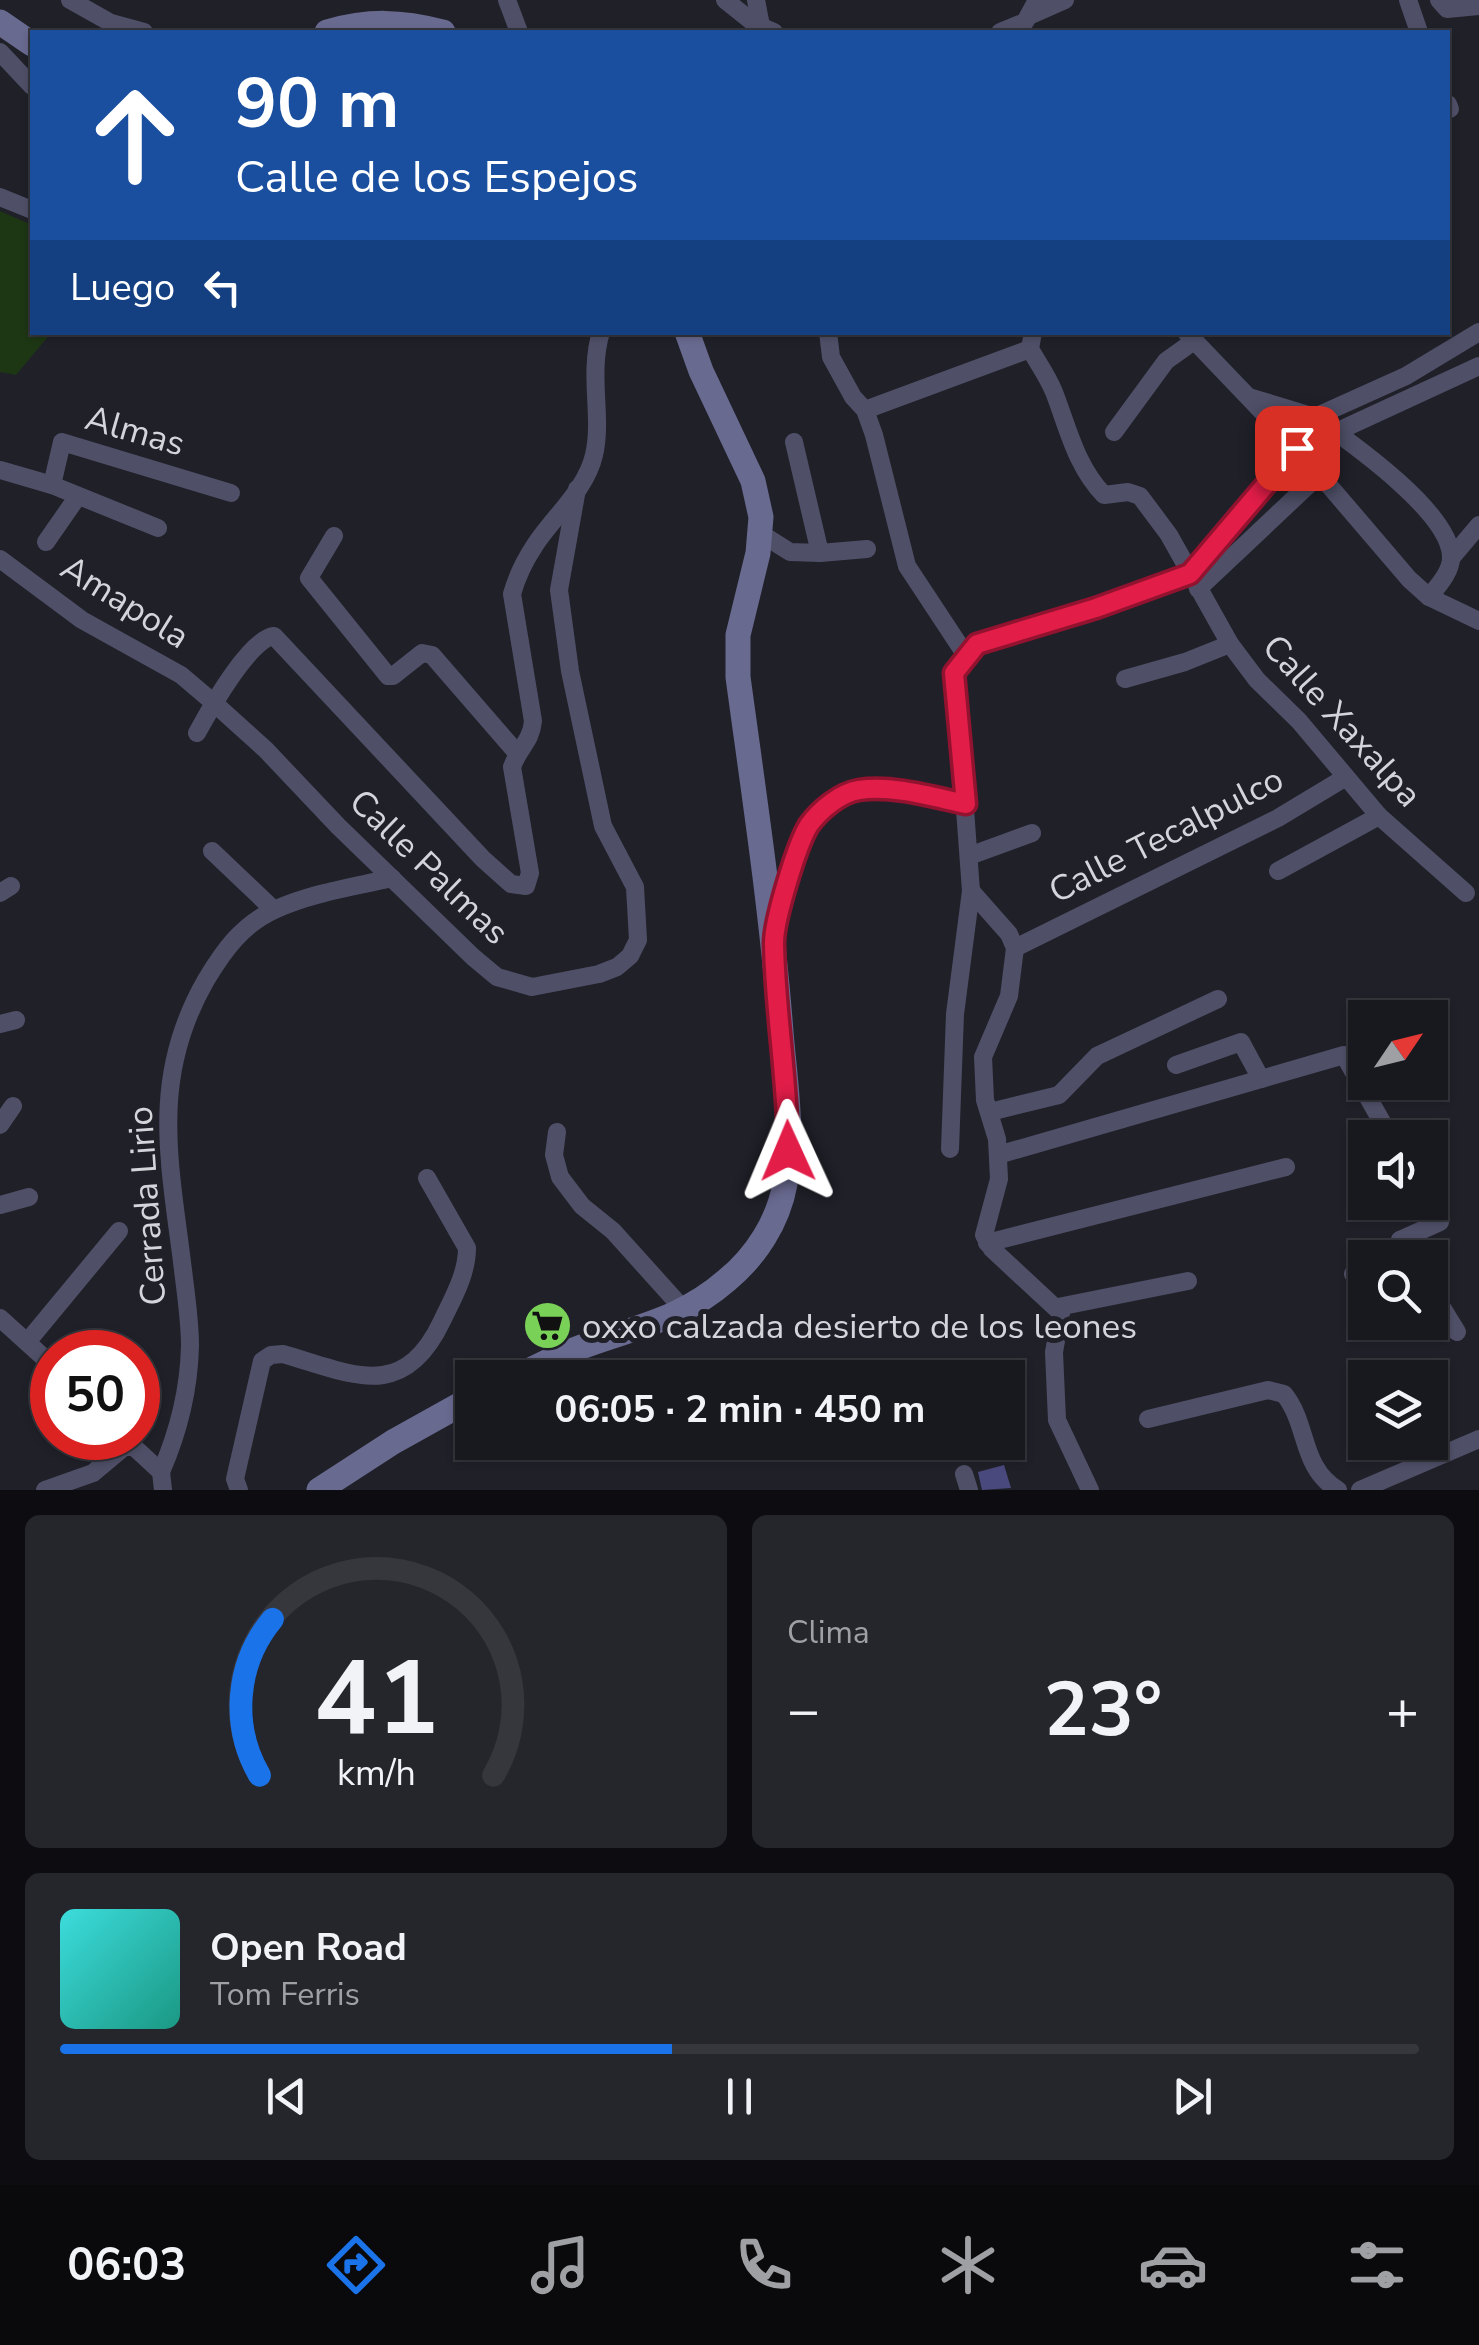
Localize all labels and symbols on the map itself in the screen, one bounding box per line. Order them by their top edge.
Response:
street label: Almas [80,394,190,468]
pin [1255,406,1340,491]
street label: Amapola [52,544,198,660]
street label: Calle Xaxalpa [1252,625,1432,817]
street label: Calle Tecalpulco [1041,756,1291,914]
street label: Calle Palmas [339,779,519,955]
north arrow [1348,1000,1448,1100]
position arrow [736,1099,840,1203]
street label: Cerrada Lirio [117,1105,177,1307]
supermarket icon: oxxo calzada desierto de los leones [521,1300,573,1352]
place label: oxxo calzada desierto de los leones [582,1303,1137,1350]
speed limit sign: 50 [30,1330,160,1460]

